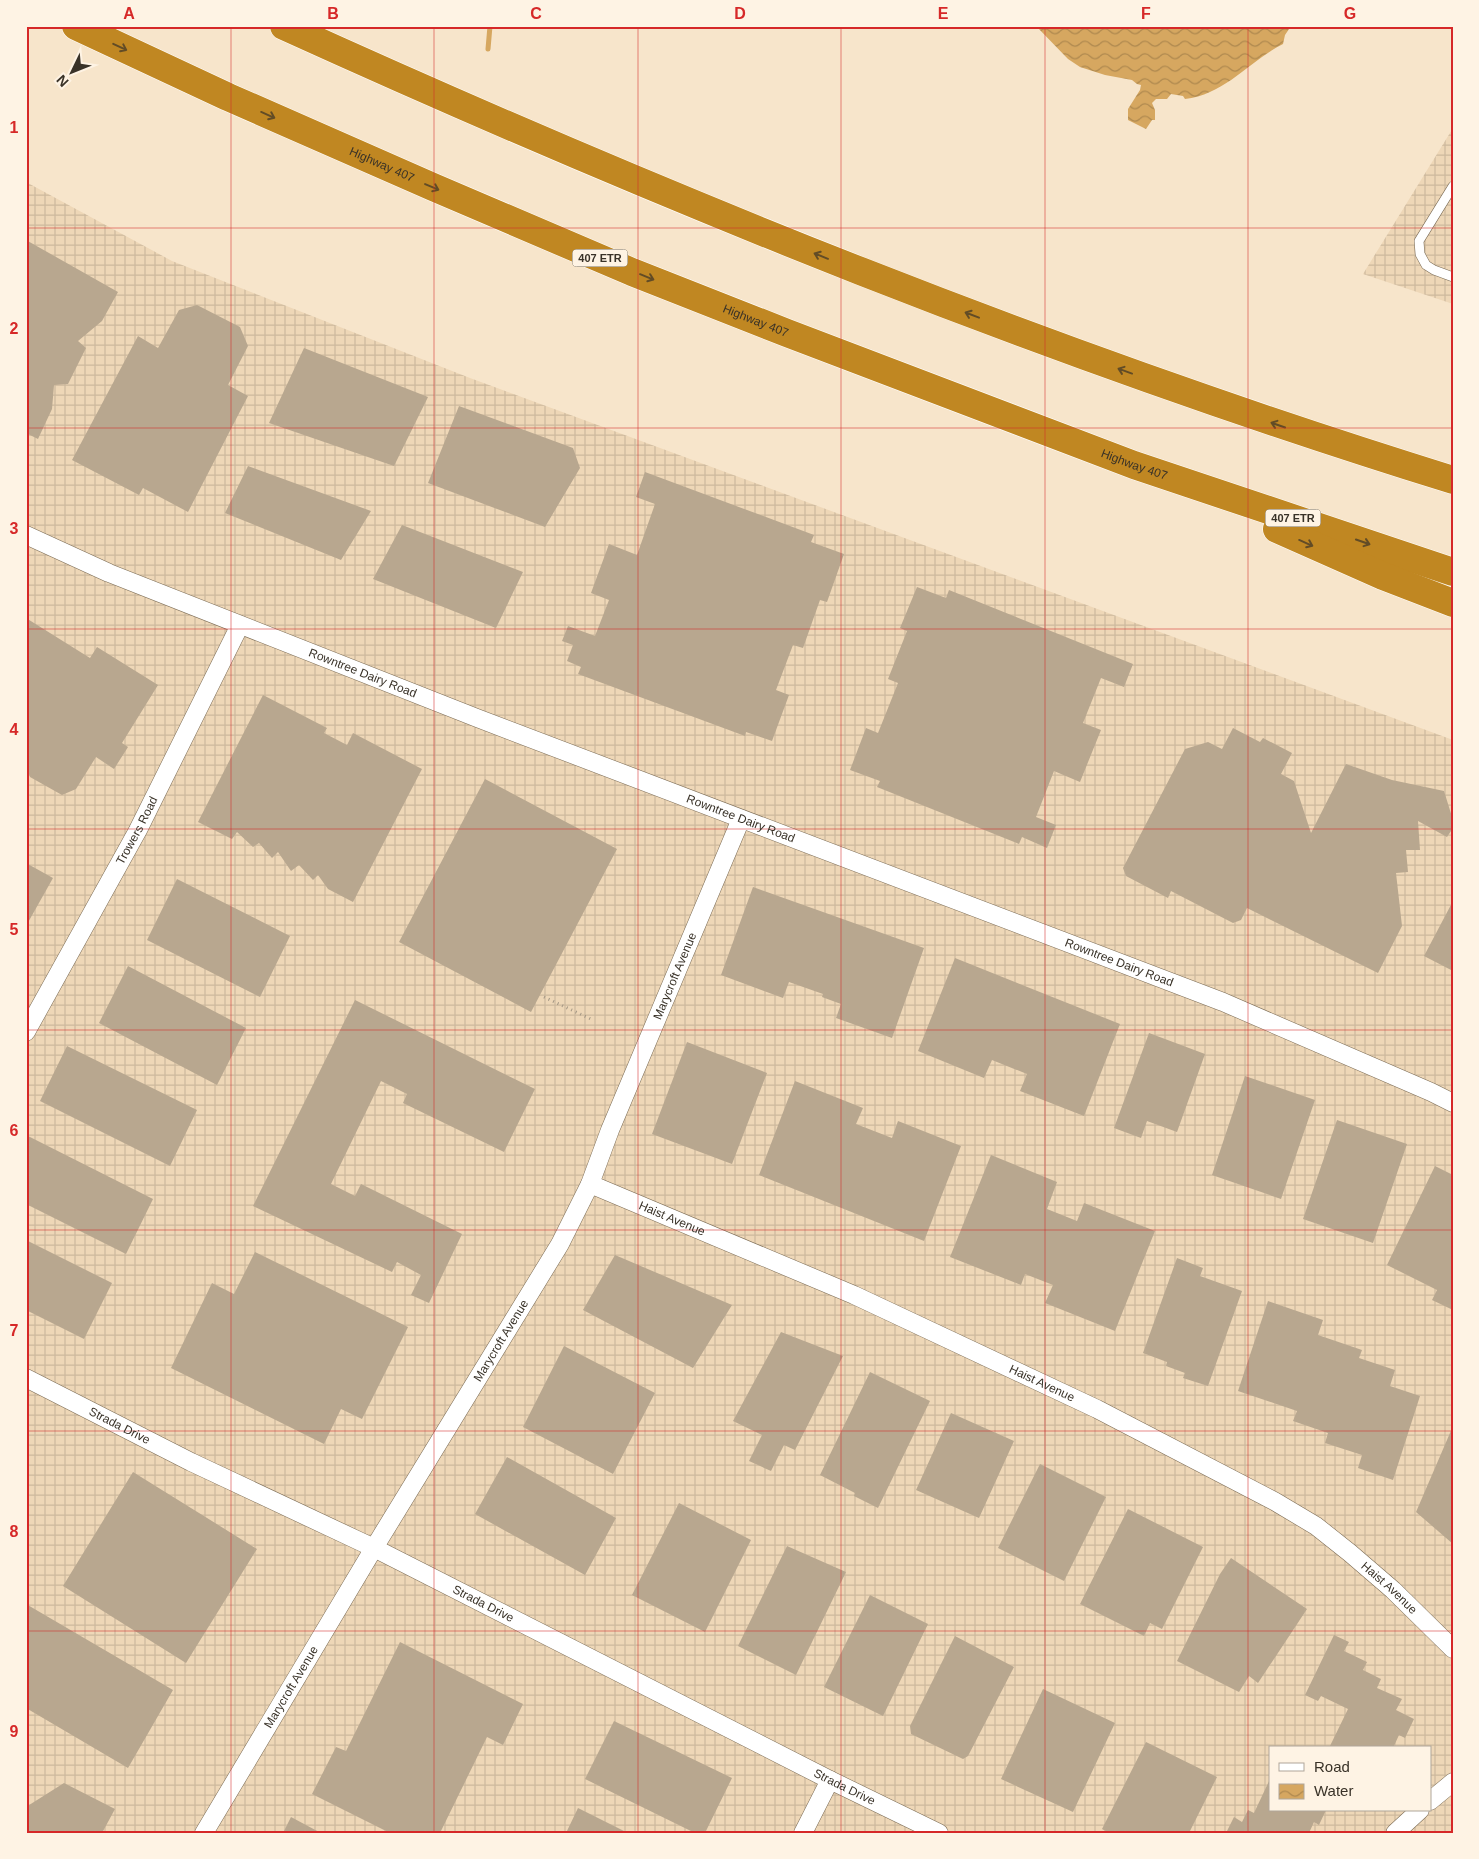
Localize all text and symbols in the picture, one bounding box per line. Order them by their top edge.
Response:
text: A [123,5,135,22]
text: B [327,5,339,22]
text: C [530,5,542,22]
text: D [734,5,746,22]
text: E [938,5,949,22]
text: F [1141,5,1151,22]
text: G [1344,5,1356,22]
one-way arrow [112,43,127,52]
north arrow [48,48,98,98]
text: N [53,72,72,90]
one-way arrow [260,110,275,120]
text: 1 [10,119,19,136]
street label: Highway 407 [347,144,417,185]
one-way arrow [424,183,439,193]
road number: 407 ETR [572,250,628,266]
one-way arrow [814,251,829,260]
one-way arrow [639,274,654,283]
street label: Highway 407 [721,301,791,340]
one-way arrow [965,310,980,319]
text: 2 [10,320,19,337]
one-way arrow [1117,366,1133,375]
one-way arrow [1270,419,1286,429]
street label: Highway 407 [1099,446,1170,483]
road number: 407 ETR [1266,509,1320,526]
text: 3 [10,520,19,537]
one-way arrow [1355,537,1371,547]
one-way arrow [1298,538,1313,548]
street label: Rowntree Dairy Road [307,645,419,701]
text: 4 [10,721,19,738]
street label: Rowntree Dairy Road [685,791,797,845]
street label: Trowers Road [113,794,161,867]
text: 5 [10,921,19,938]
street label: Marycroft Avenue [650,930,700,1022]
street label: Rowntree Dairy Road [1063,936,1175,989]
text: 6 [10,1122,19,1139]
street label: Haist Avenue [637,1198,708,1239]
street label: Marycroft Avenue [471,1297,531,1384]
text: 7 [10,1322,19,1339]
street label: Haist Avenue [1007,1362,1077,1405]
street label: Strada Drive [87,1404,153,1447]
text: 8 [10,1523,19,1540]
street label: Haist Avenue [1358,1559,1420,1617]
street label: Strada Drive [450,1582,517,1625]
street label: Marycroft Avenue [261,1643,321,1731]
text: 9 [10,1723,19,1740]
legend [1269,1746,1432,1812]
text: Road [1314,1758,1350,1775]
street label: Strada Drive [811,1766,878,1808]
text: Water [1314,1782,1353,1799]

